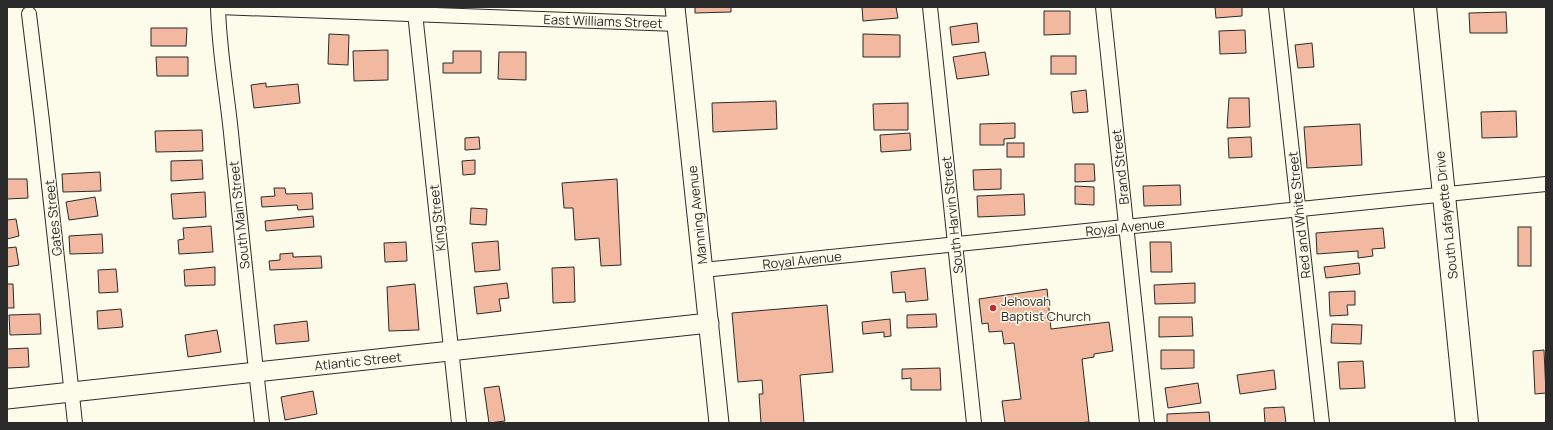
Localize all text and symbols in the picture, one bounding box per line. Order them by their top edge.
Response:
street label: East Williams Street [543,10,663,32]
street label: Brand Street [1107,128,1133,206]
street label: South Lafayette Drive [1430,150,1462,280]
street label: Red and White Street [1283,151,1315,279]
street label: South Harvin Street [937,155,967,275]
street label: South Main Street [224,160,254,270]
street label: Manning Avenue [683,164,711,265]
street label: Gates Street [40,179,66,257]
street label: King Street [425,184,449,252]
street label: Royal Avenue [1084,214,1166,240]
street label: Royal Avenue [761,247,843,273]
place label: Jehovah Baptist Church [1001,292,1091,325]
marker: Jehovah Baptist Church [988,303,998,313]
street label: Atlantic Street [314,347,402,375]

